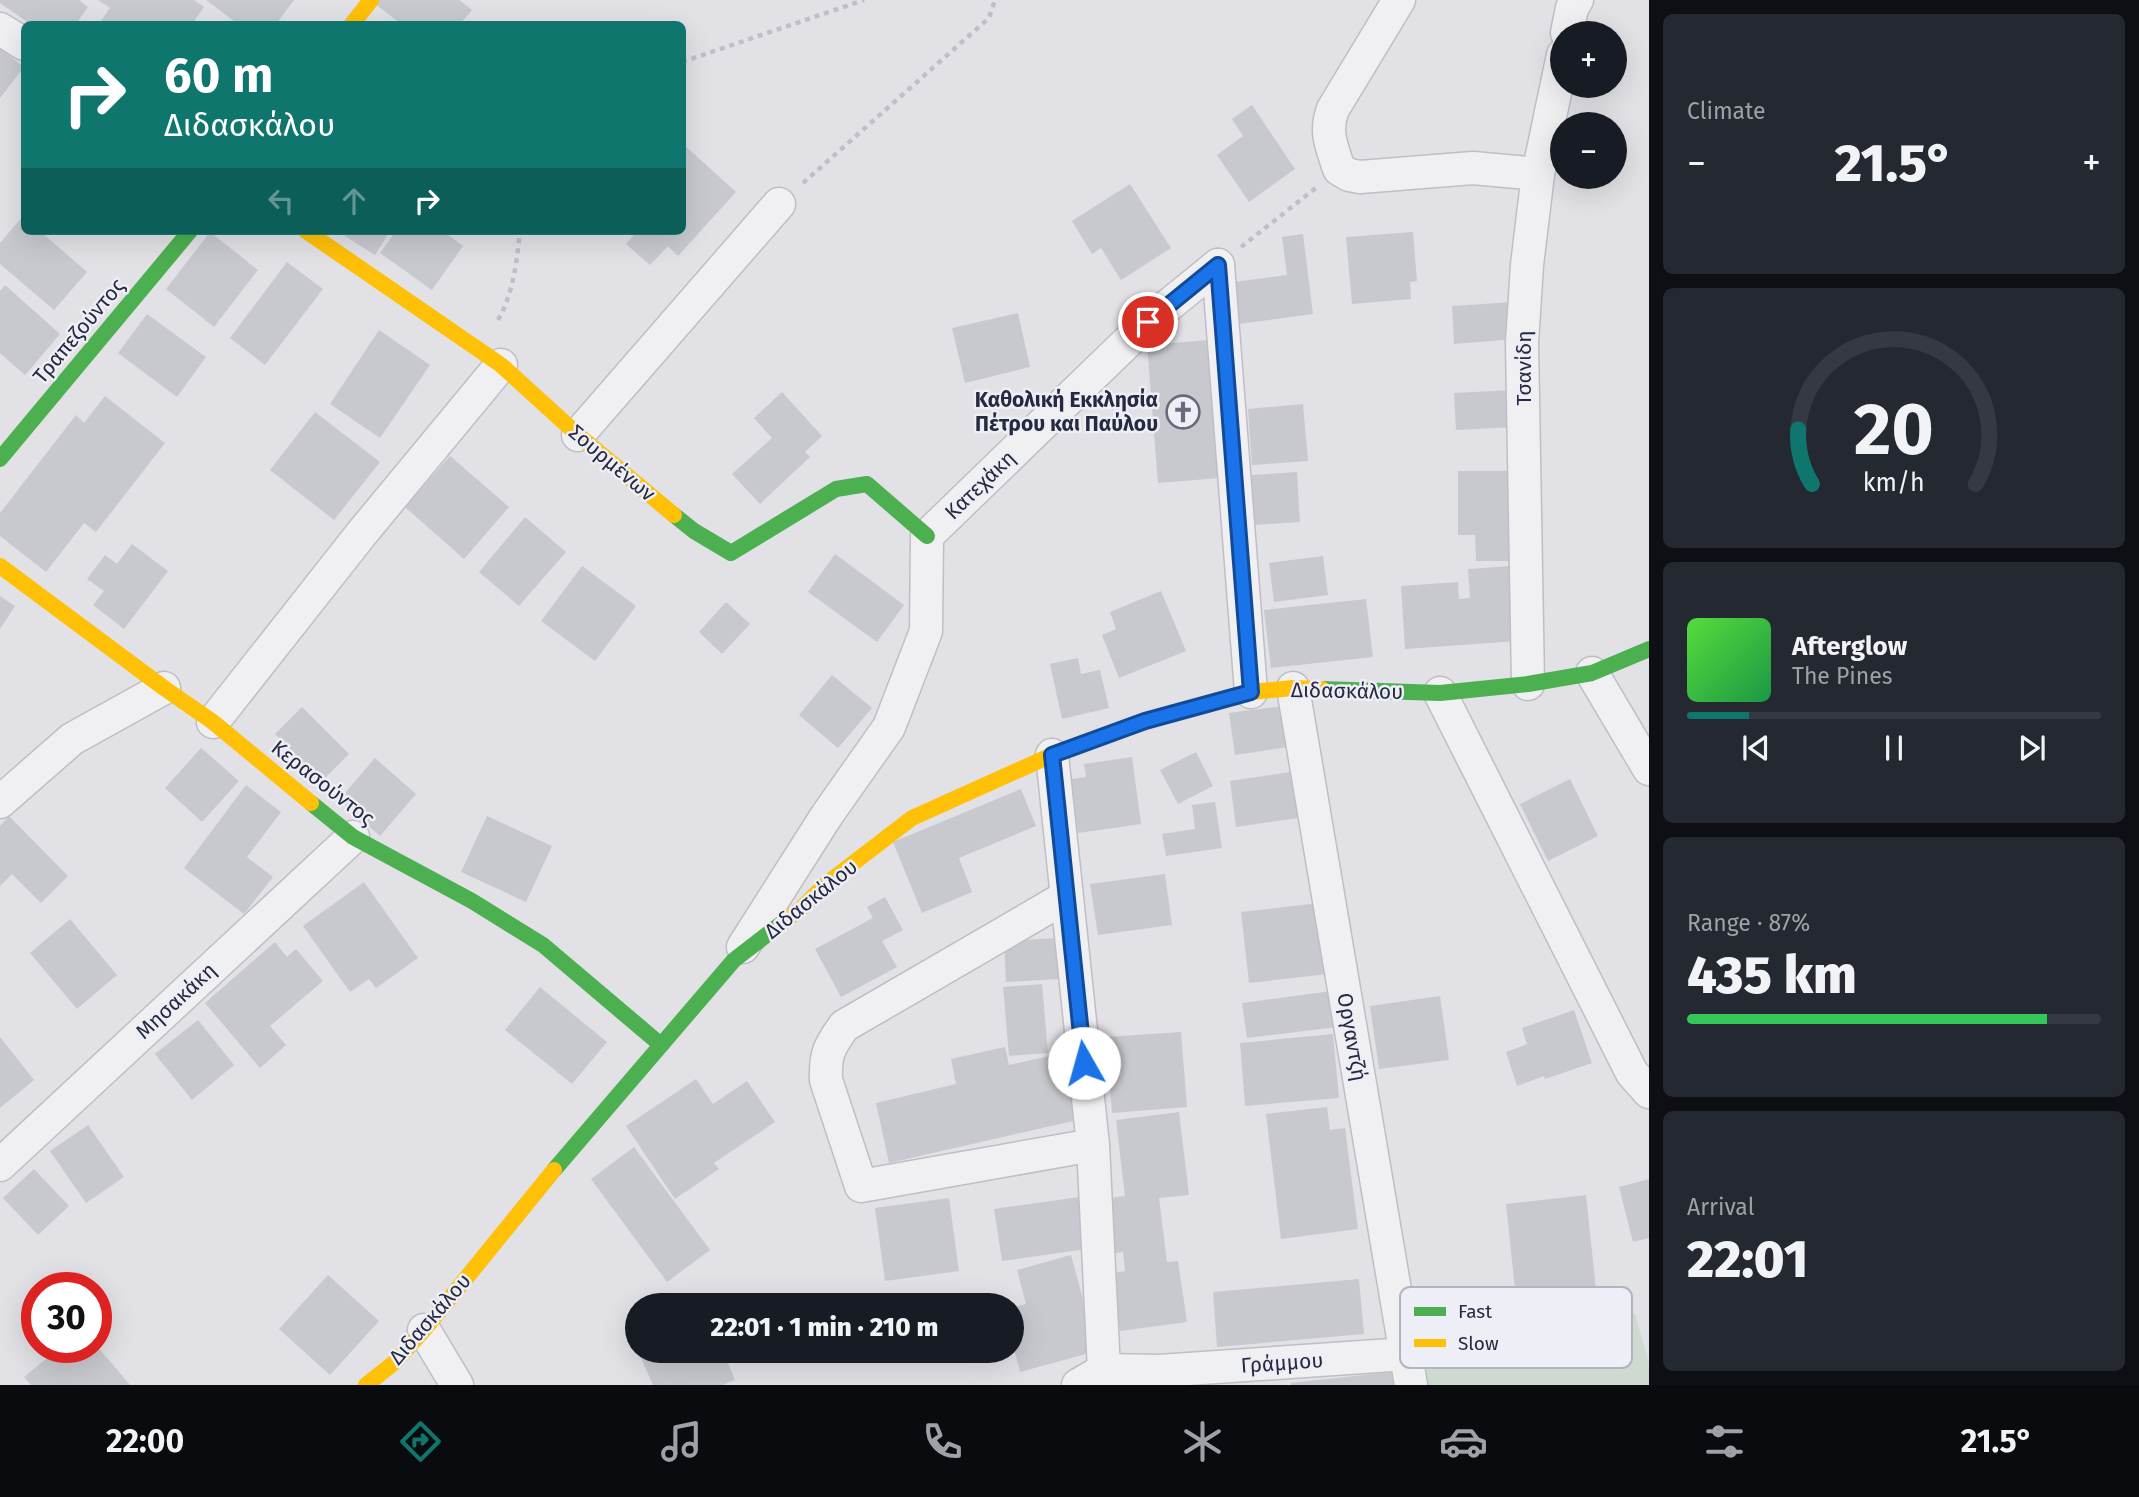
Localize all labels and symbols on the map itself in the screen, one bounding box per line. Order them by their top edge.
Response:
street label: Τραπεζούντος [27,273,131,389]
pin [1118,292,1178,352]
street label: Τσανίδη [1511,330,1537,406]
place label: Καθολική Εκκλησία Πέτρου και Παύλου [975,387,1158,437]
church icon: Καθολική Εκκλησία Πέτρου και Παύλου [1164,393,1202,431]
street label: Σουρμένων [563,419,661,507]
street label: Κατεχάκη [939,445,1021,525]
street label: Διδασκάλου [1291,677,1403,705]
street label: Κερασούντος [266,735,380,831]
street label: Διδασκάλου [759,854,863,944]
street label: Μησακάκη [130,957,222,1045]
street label: Οργαντζή [1331,991,1373,1083]
position arrow [1047,1026,1121,1100]
street label: Διδασκάλου [383,1268,477,1370]
speed limit sign: 30 [21,1272,112,1363]
legend [1400,1287,1632,1368]
text: Fast [1458,1300,1492,1323]
text: Slow [1458,1332,1499,1355]
street label: Γράμμου [1240,1347,1324,1379]

